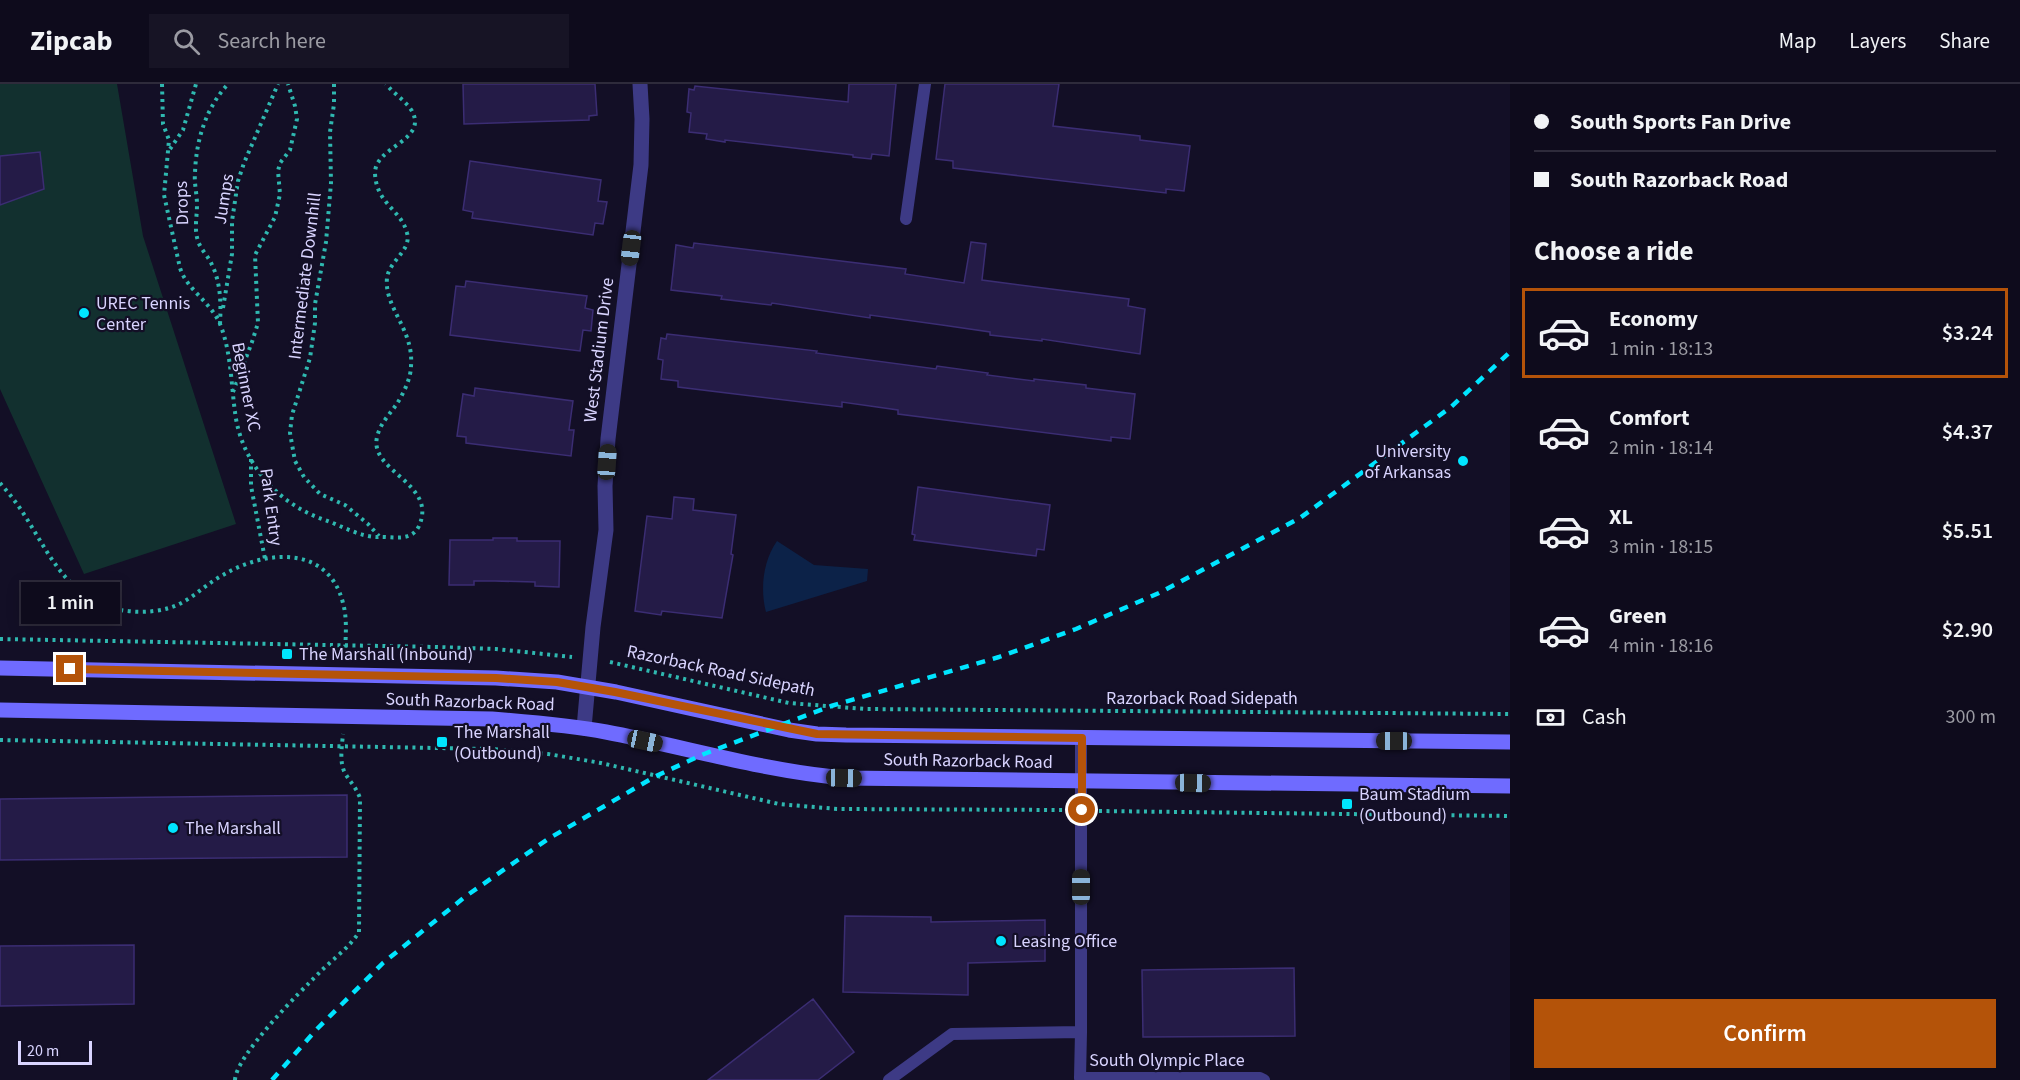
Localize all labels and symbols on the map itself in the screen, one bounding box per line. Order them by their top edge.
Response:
street label: Jumps [208,172,240,226]
street label: Drops [169,180,195,226]
street label: Intermediate Downhill [282,191,328,361]
car [620,229,642,267]
street label: West Stadium Drive [578,276,620,424]
place label: UREC Tennis Center [96,291,190,337]
marker: UREC Tennis Center [77,306,91,320]
street label: Beginner XC [225,340,267,434]
place label: University of Arkansas [1365,439,1452,485]
car [597,443,617,481]
marker: University of Arkansas [1456,454,1470,468]
street label: Park Entry [253,467,289,548]
callout: 1 min [20,582,119,624]
street label: Razorback Road Sidepath [625,639,817,703]
place label: The Marshall (Inbound) [299,642,473,667]
marker: The Marshall (Inbound) [280,647,294,661]
route end [56,655,83,682]
street label: Razorback Road Sidepath [1106,686,1298,711]
street label: South Razorback Road [385,687,555,717]
place label: The Marshall (Outbound) [454,720,550,766]
car [626,728,664,754]
car [1376,732,1412,750]
marker: The Marshall (Outbound) [435,735,449,749]
street label: South Razorback Road [883,747,1053,775]
car [826,769,862,787]
car [1175,774,1211,792]
place label: Baum Stadium (Outbound) [1359,782,1470,828]
route start [1068,796,1095,823]
marker: Baum Stadium (Outbound) [1340,797,1354,811]
place label: The Marshall [185,816,281,841]
marker: The Marshall [166,821,180,835]
car [1072,869,1090,905]
place label: Leasing Office [1013,929,1117,954]
marker: Leasing Office [994,934,1008,948]
scale bar [18,1038,92,1066]
street label: South Olympic Place [1089,1048,1245,1073]

